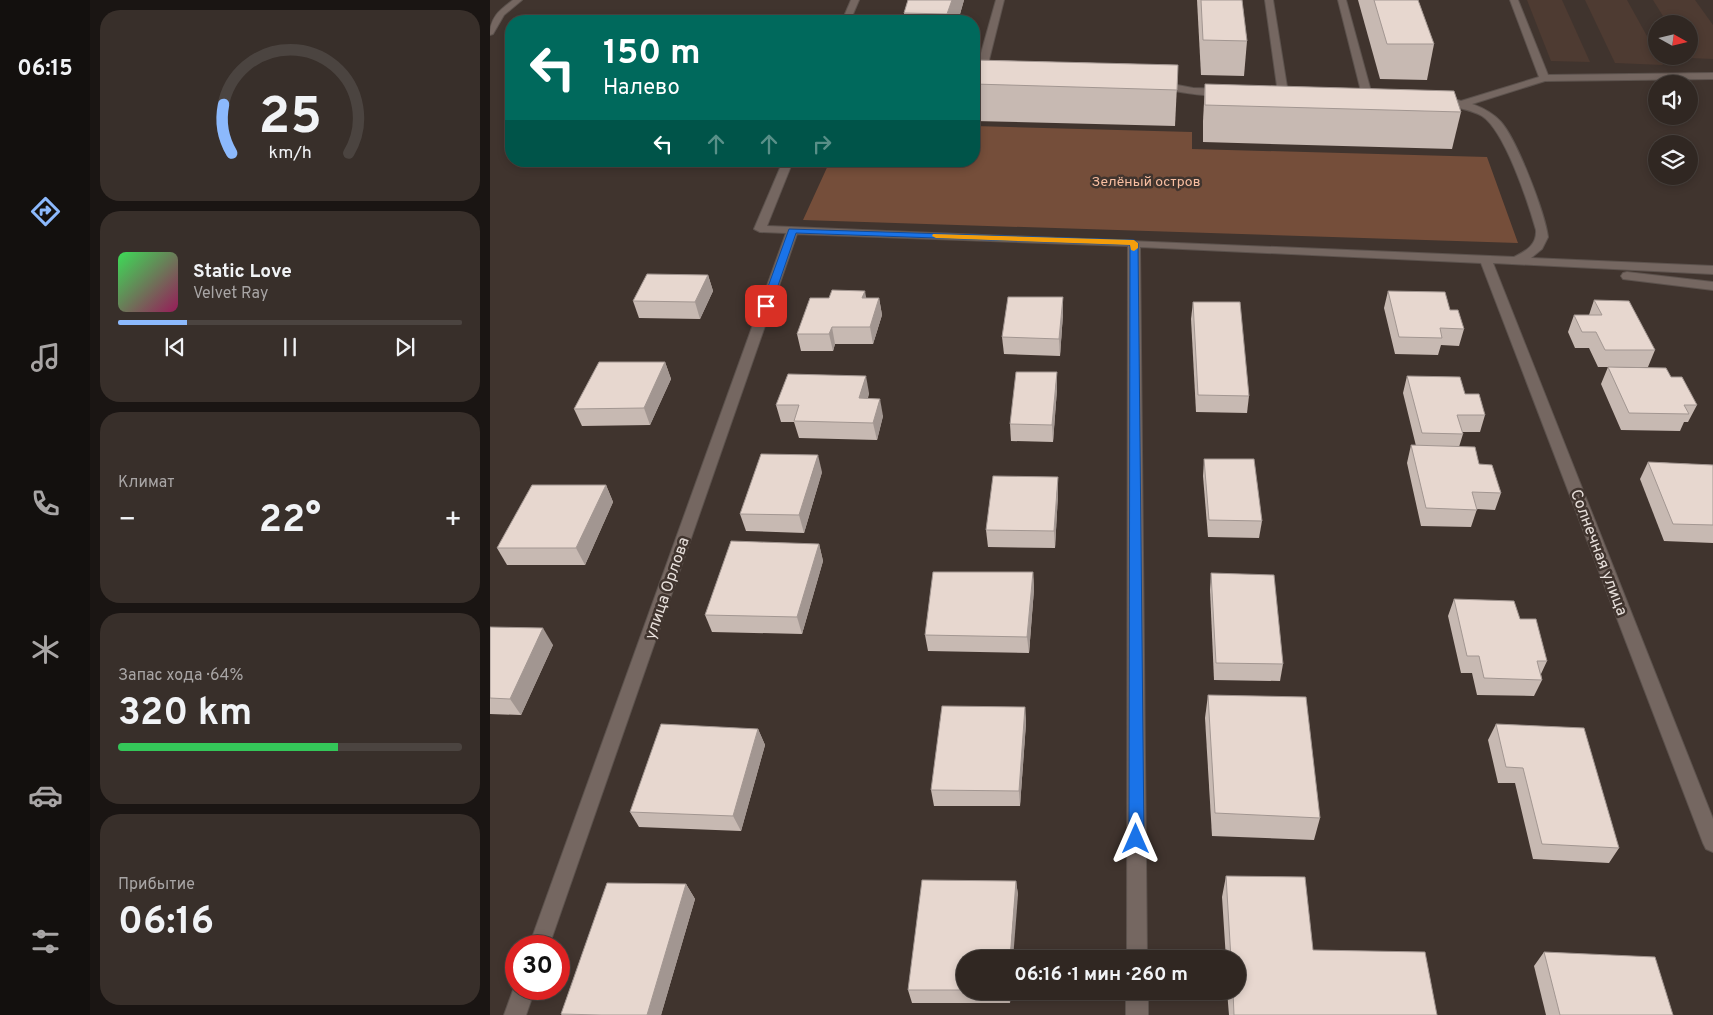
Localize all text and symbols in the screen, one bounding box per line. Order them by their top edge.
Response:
north arrow [1648,15,1698,65]
map controls [1648,15,1698,185]
text: 150 m [603,32,701,76]
icon: left [520,35,585,100]
text: 06:15 [17,56,73,83]
text: Налево [603,75,680,102]
button: sound [1648,75,1698,125]
text: 25 [258,86,322,152]
icon: left [649,130,677,158]
icon: ahead [702,130,730,158]
icon: ahead [755,130,783,158]
icon: right [808,130,836,158]
button: layers [1648,135,1698,185]
text: km/h [268,142,312,165]
park label: Зелёный остров [1092,174,1200,191]
icon: directions [28,194,63,229]
text: Static Love [193,260,292,284]
text: Velvet Ray [193,284,268,304]
pin [745,285,787,327]
icon: arrive [752,292,780,320]
icon: previous [161,333,189,361]
icon: pause [276,333,304,361]
icon: next [391,333,419,361]
icon: music [28,340,63,375]
text: Климат [118,473,175,493]
icon: phone [28,486,63,521]
street label: Солнечная улица [1565,487,1631,619]
text: 22° [259,497,321,546]
text: − [118,503,136,539]
text: + [444,503,462,539]
street label: улица Орлова [641,535,695,642]
icon: climate [28,632,63,667]
text: Запас хода · 64% [118,666,243,686]
text: 320 km [118,690,252,739]
icon: car [28,778,63,813]
position arrow [1109,812,1161,864]
text: Прибытие [118,875,195,895]
text: 06:16 [118,899,214,948]
icon: filters [28,924,63,959]
speed limit sign: 30 [505,935,570,1000]
text: 06:16 · 1 мин · 260 m [1014,963,1188,987]

